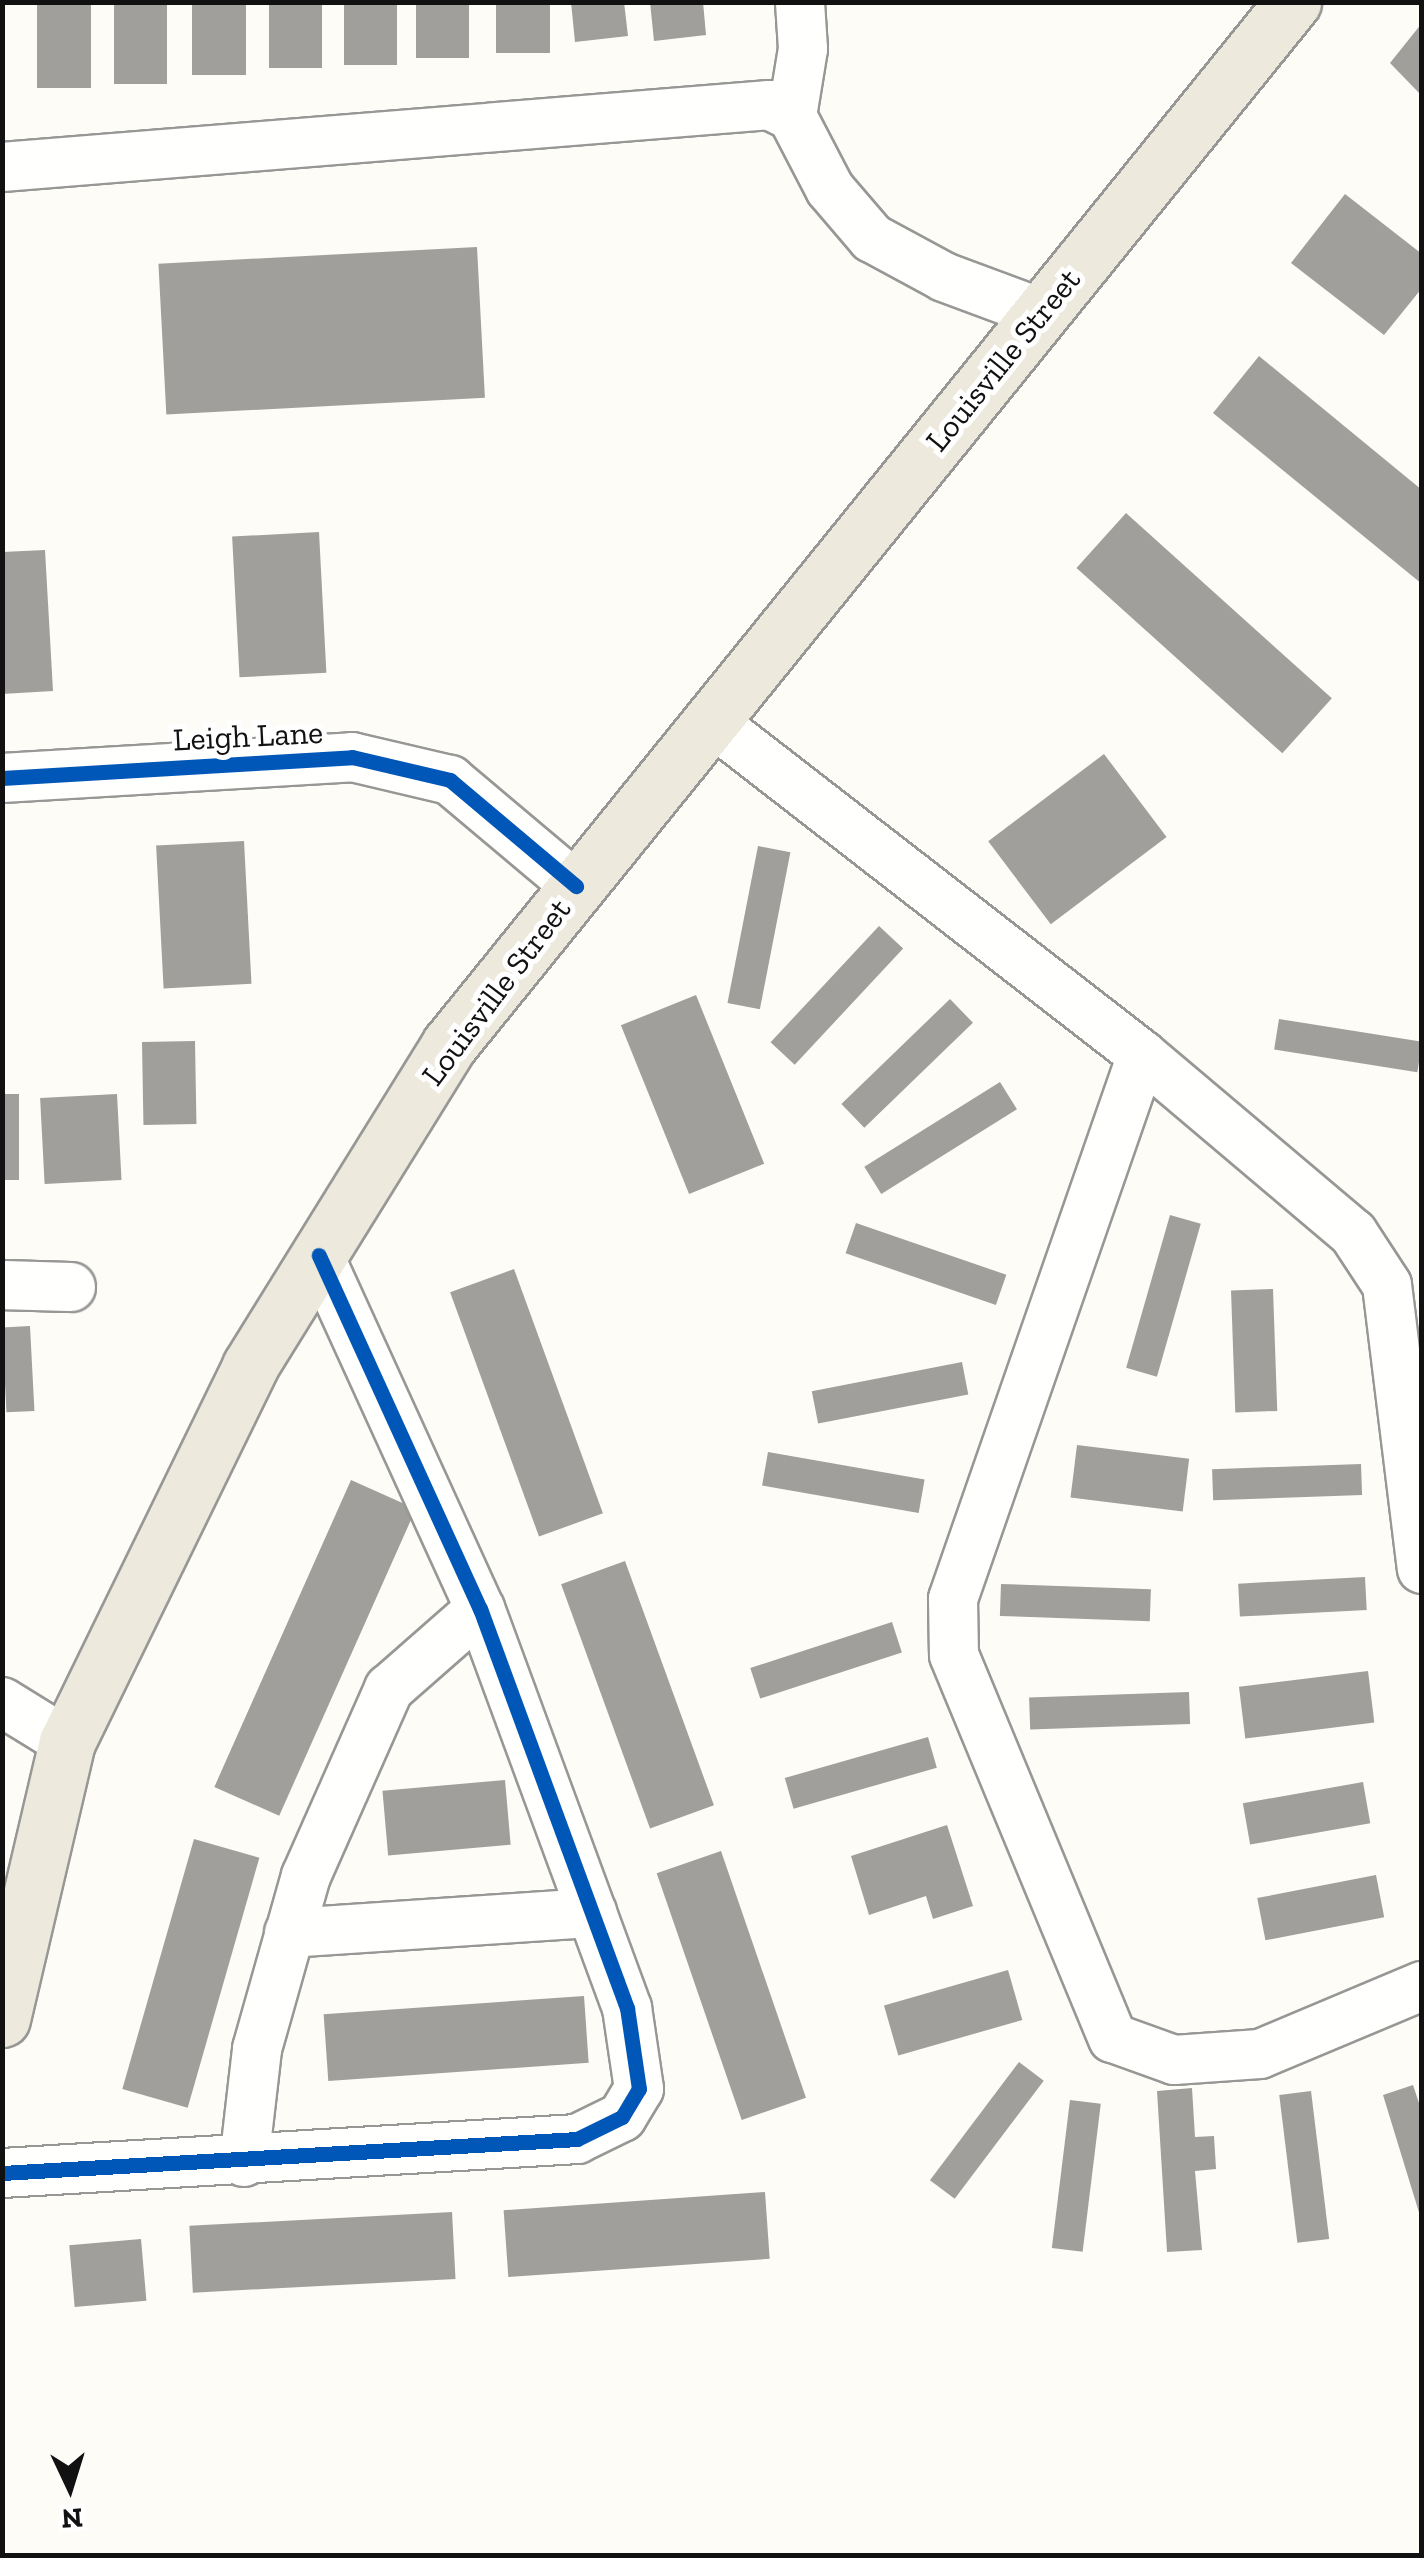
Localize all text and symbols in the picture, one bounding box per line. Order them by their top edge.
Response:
street label: Louisville Street [918,261,1088,459]
street label: Leigh Lane [172,713,324,759]
street label: Louisville Street [413,891,579,1093]
north arrow [20,2438,120,2538]
text: N [60,2501,84,2536]

